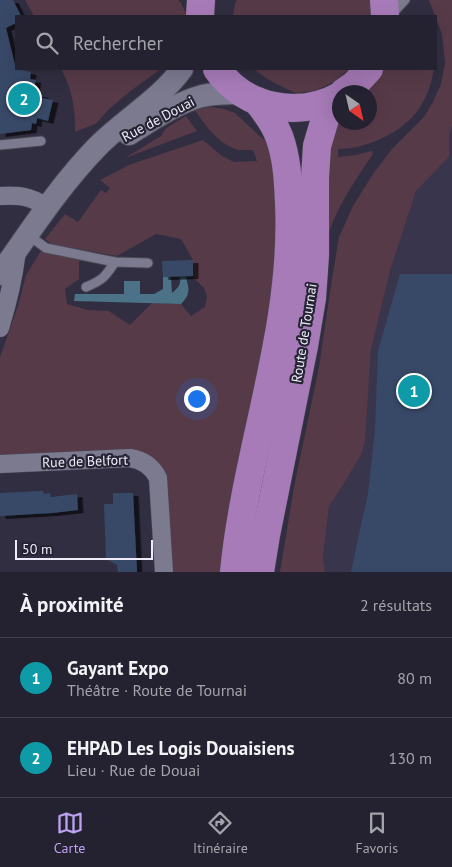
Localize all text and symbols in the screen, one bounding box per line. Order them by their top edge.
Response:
search box [15,15,437,70]
icon: search [33,29,61,57]
text: Rechercher [73,31,163,55]
pin: 2 [8,80,40,118]
north arrow [332,85,377,130]
street label: Rue de Douai [119,92,197,146]
street label: Route de Tournai [287,282,321,384]
pin: 1 [398,372,430,410]
your location [184,386,210,412]
street label: Rue de Belfort [42,450,129,471]
scale bar [15,537,152,560]
text: 50 m [22,540,52,558]
text: À proximité [20,591,124,618]
text: 2 résultats [360,595,432,615]
text: Gayant Expo [67,656,169,680]
text: 1 [31,668,41,688]
text: 80 m [397,668,432,688]
text: Théâtre · Route de Tournai [67,680,247,700]
text: EHPAD Les Logis Douaisiens [67,736,294,760]
text: 2 [31,748,41,768]
text: 130 m [389,748,432,768]
text: Lieu · Rue de Douai [67,760,200,780]
tab: Carte [54,809,85,857]
tab: Itinéraire [193,809,248,857]
tab: Favoris [355,809,398,857]

